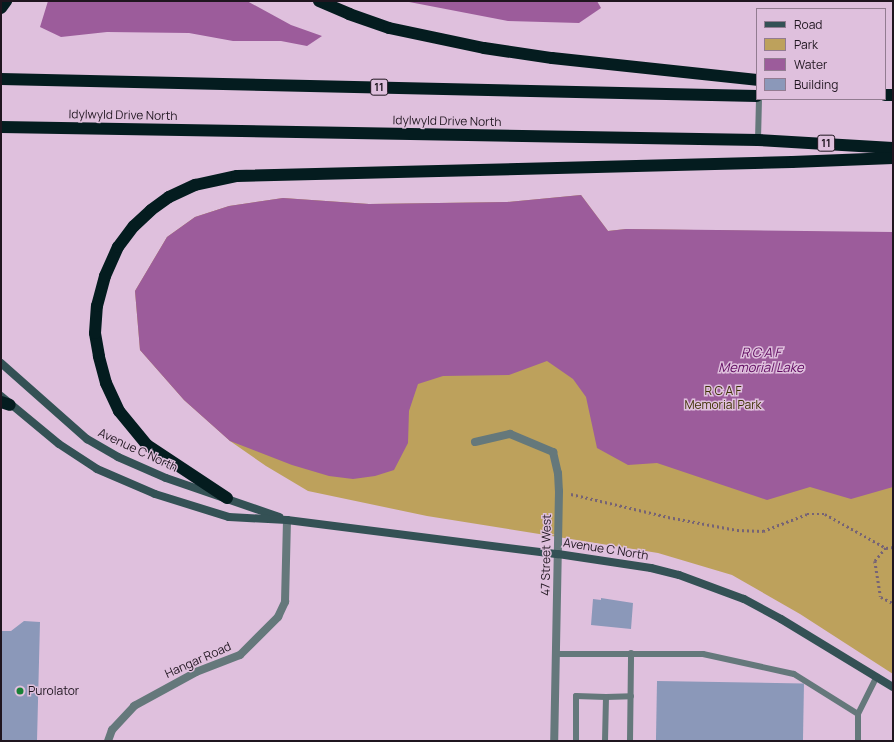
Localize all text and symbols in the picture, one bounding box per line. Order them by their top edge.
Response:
legend [756,8,886,100]
text: Road [794,16,822,33]
text: Park [794,36,818,53]
text: Water [794,56,827,73]
text: Building [794,76,838,93]
road number: 11 [370,78,388,96]
street label: Idylwyld Drive North [68,107,178,123]
street label: Idylwyld Drive North [392,113,502,129]
road number: 11 [817,134,835,152]
water label: R C A F Memorial Lake [718,345,804,376]
park label: R C A F Memorial Park [684,384,762,412]
street label: Avenue C North [96,425,180,475]
street label: 47 Street West [538,514,554,596]
street label: Avenue C North [562,535,650,563]
street label: Hangar Road [163,639,233,681]
place label: Purolator [28,684,79,698]
marker: Purolator [15,686,25,696]

